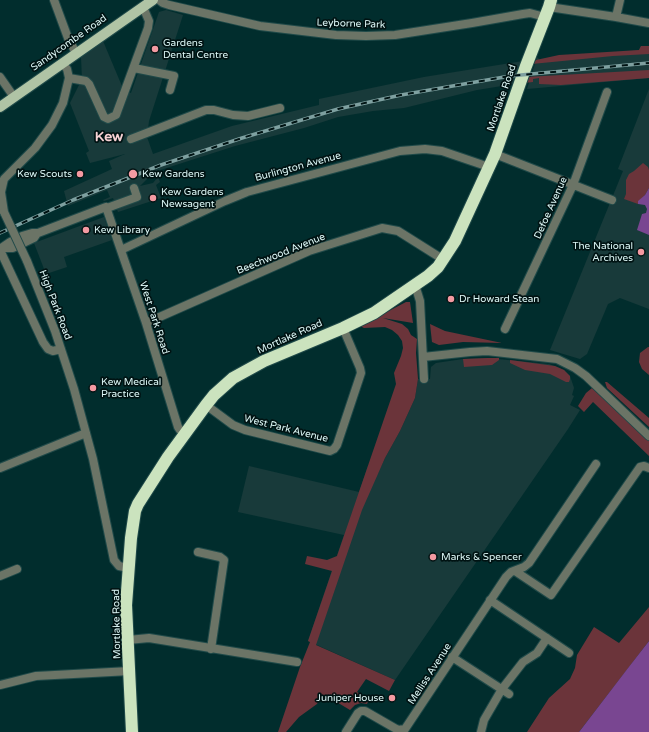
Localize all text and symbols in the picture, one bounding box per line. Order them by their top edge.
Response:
street label: Sandycombe Road [29,12,109,74]
street label: Leyborne Park [316,17,386,31]
place label: Gardens Dental Centre [163,37,228,60]
marker: Gardens Dental Centre [150,44,160,54]
street label: Mortlake Road [485,63,519,133]
district label: Kew [95,129,123,145]
street label: Burlington Avenue [254,150,342,184]
place label: Kew Scouts [17,168,72,180]
marker: Kew Gardens [127,168,139,180]
place label: Kew Gardens [142,168,205,180]
marker: Kew Scouts [75,169,85,179]
street label: Defoe Avenue [532,175,570,241]
place label: Kew Gardens Newsagent [161,186,224,210]
marker: Kew Gardens Newsagent [148,193,158,203]
place label: Kew Library [94,224,150,236]
marker: Kew Library [81,225,91,235]
street label: Beechwood Avenue [235,231,327,277]
place label: The National Archives [573,240,633,264]
marker: The National Archives [636,247,646,257]
street label: High Park Road [36,268,74,342]
street label: West Park Road [137,280,171,356]
place label: Dr Howard Stean [459,293,539,305]
marker: Dr Howard Stean [446,294,456,304]
street label: Mortlake Road [256,317,324,357]
place label: Kew Medical Practice [101,376,161,400]
marker: Kew Medical Practice [88,383,98,393]
street label: West Park Avenue [243,413,329,445]
place label: Marks & Spencer [441,551,522,563]
marker: Marks & Spencer [428,552,438,562]
street label: Mortlake Road [110,589,124,659]
street label: Melliss Avenue [406,641,454,707]
place label: Juniper House [316,692,384,704]
marker: Juniper House [387,693,397,703]

